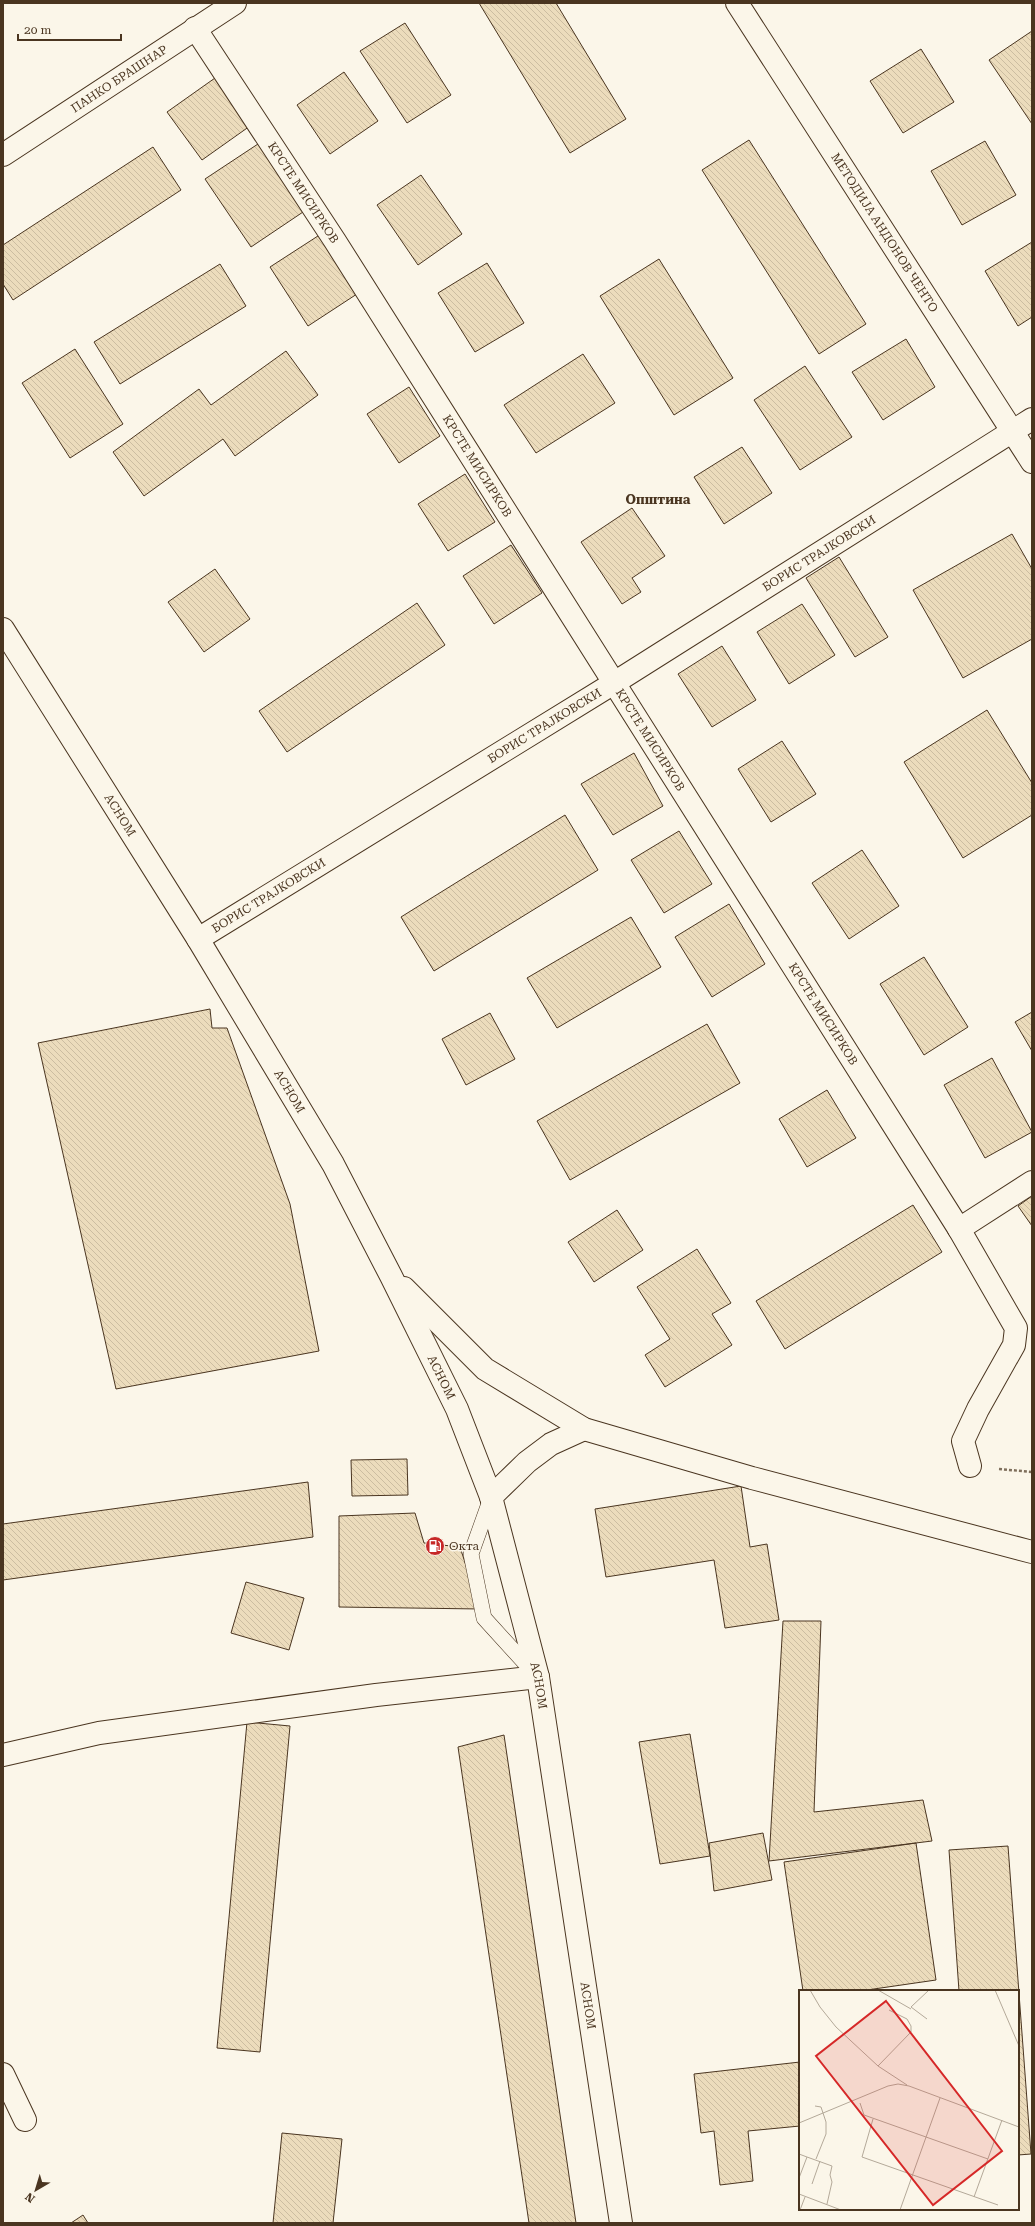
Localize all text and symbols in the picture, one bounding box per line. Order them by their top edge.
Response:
scale bar [18,16,121,42]
text: 20 m [24,23,51,37]
street label: ПАНКО БРАШНАР [68,42,170,115]
street label: КРСТЕ МИСИРКОВ [265,139,342,246]
street label: МЕТОДИЈА АНДОНОВ ЧЕНТО [828,150,941,315]
street label: КРСТЕ МИСИРКОВ [440,412,515,520]
district label: Општина [626,492,691,507]
street label: БОРИС ТРАЈКОВСКИ [760,513,878,594]
street label: БОРИС ТРАЈКОВСКИ [485,685,604,766]
street label: КРСТЕ МИСИРКОВ [613,686,688,794]
street label: АСНОМ [102,791,139,839]
street label: БОРИС ТРАЈКОВСКИ [209,855,328,936]
street label: КРСТЕ МИСИРКОВ [786,960,861,1068]
street label: АСНОМ [271,1067,308,1116]
street label: АСНОМ [424,1353,458,1402]
fuel station icon: Окта [424,1535,446,1557]
place label: Окта [449,1539,480,1553]
street label: АСНОМ [527,1660,550,1710]
street label: АСНОМ [577,1981,598,2030]
inset map [799,1990,1019,2210]
north arrow [16,2170,56,2210]
text: N [22,2189,37,2205]

